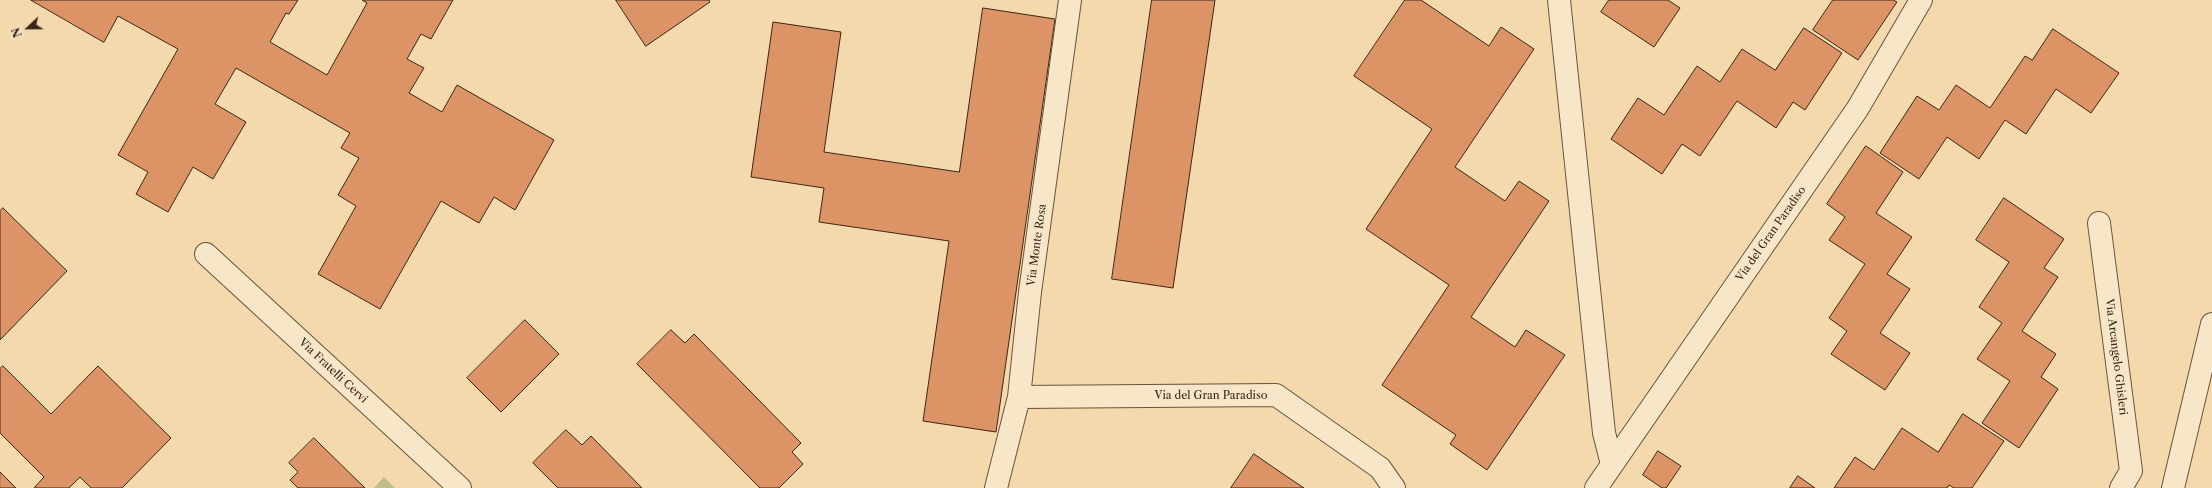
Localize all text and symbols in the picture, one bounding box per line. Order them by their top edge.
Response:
north arrow [8,8,48,48]
text: N [9,25,25,40]
street label: Via del Gran Paradiso [1733,184,1809,284]
street label: Via Monte Rosa [1025,203,1049,287]
street label: Via Arcangelo Ghisleri [2102,298,2130,416]
street label: Via Fratelli Cervi [296,336,370,406]
street label: Via del Gran Paradiso [1154,389,1268,403]

